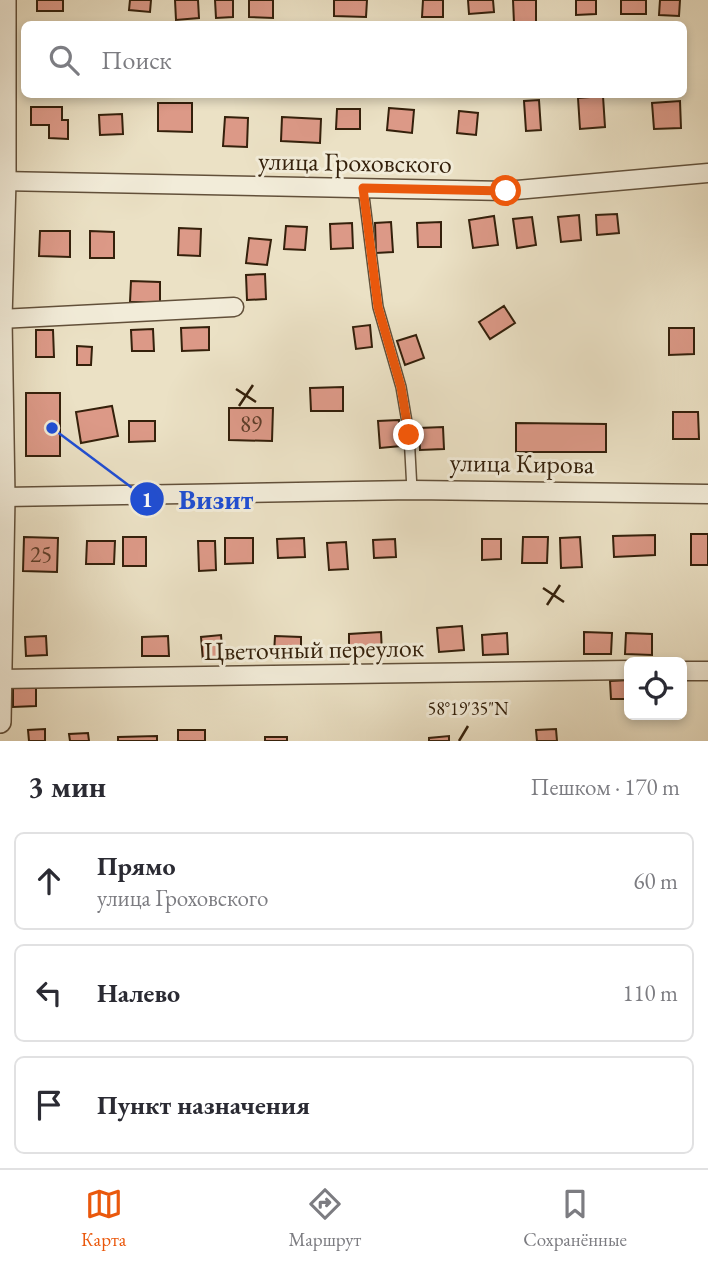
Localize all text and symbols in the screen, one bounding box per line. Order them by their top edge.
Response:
search box [21,21,687,98]
icon: search [45,41,83,79]
text: Поиск [101,43,172,77]
street label: улица Гроховского [258,143,452,181]
route start [490,175,521,206]
house number: 89 [240,409,262,439]
route end [393,419,424,450]
street label: улица Кирова [449,445,595,481]
callout: Визит [129,475,267,524]
text: Визит [179,481,254,517]
text: 1 [141,486,153,513]
house number: 25 [30,539,52,569]
street label: Цветочный переулок [204,630,425,668]
map controls [624,657,687,720]
button: locate [624,657,687,720]
text: 58°19'35"N [428,697,509,720]
text: 3 мин [28,767,106,806]
text: Пешком · 170 m [531,772,680,802]
text: Прямо [97,849,176,883]
icon: ahead [30,862,68,900]
text: 60 m [633,866,678,896]
text: улица Гроховского [97,883,268,913]
icon: left [30,974,68,1012]
text: Налево [97,976,180,1010]
text: 110 m [622,978,678,1008]
icon: arrive [30,1086,68,1124]
text: Пункт назначения [97,1088,310,1122]
tab: Карта [81,1185,126,1252]
tab: Маршрут [288,1185,361,1252]
tab: Сохранённые [523,1185,627,1252]

